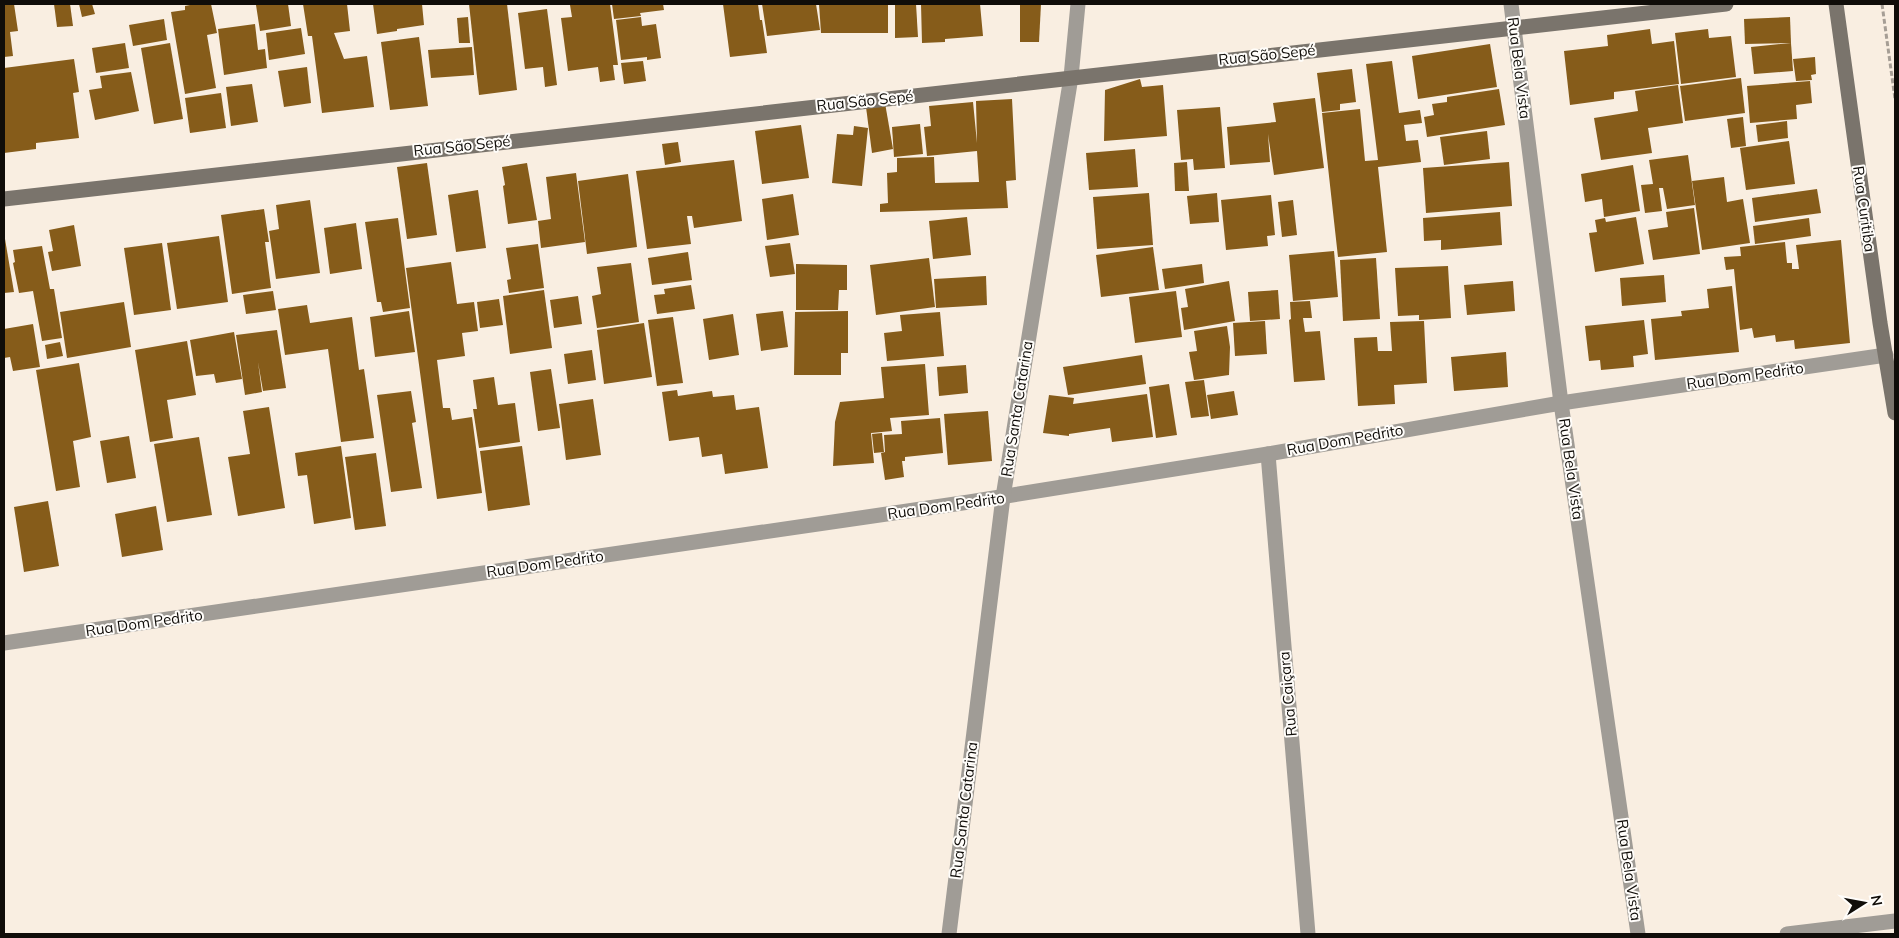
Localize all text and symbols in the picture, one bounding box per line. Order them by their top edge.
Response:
street label: Rua Bela Vista [1504,16,1535,120]
street label: Rua São Sepé [1217,40,1316,69]
street label: Rua São Sepé [815,86,914,115]
street label: Rua São Sepé [412,131,511,160]
street label: Rua Curitiba [1849,165,1880,253]
street label: Rua Santa Catarina [996,340,1037,478]
street label: Rua Dom Pedrito [1685,358,1805,393]
street label: Rua Bela Vista [1555,417,1588,521]
street label: Rua Dom Pedrito [1285,420,1405,459]
street label: Rua Dom Pedrito [886,488,1006,523]
street label: Rua Dom Pedrito [485,546,605,581]
street label: Rua Dom Pedrito [84,605,204,640]
street label: Rua Caiçara [1274,651,1301,737]
street label: Rua Santa Catarina [946,741,981,879]
street label: Rua Bela Vista [1613,818,1646,922]
north arrow [1839,878,1889,928]
text: N [1867,894,1887,907]

